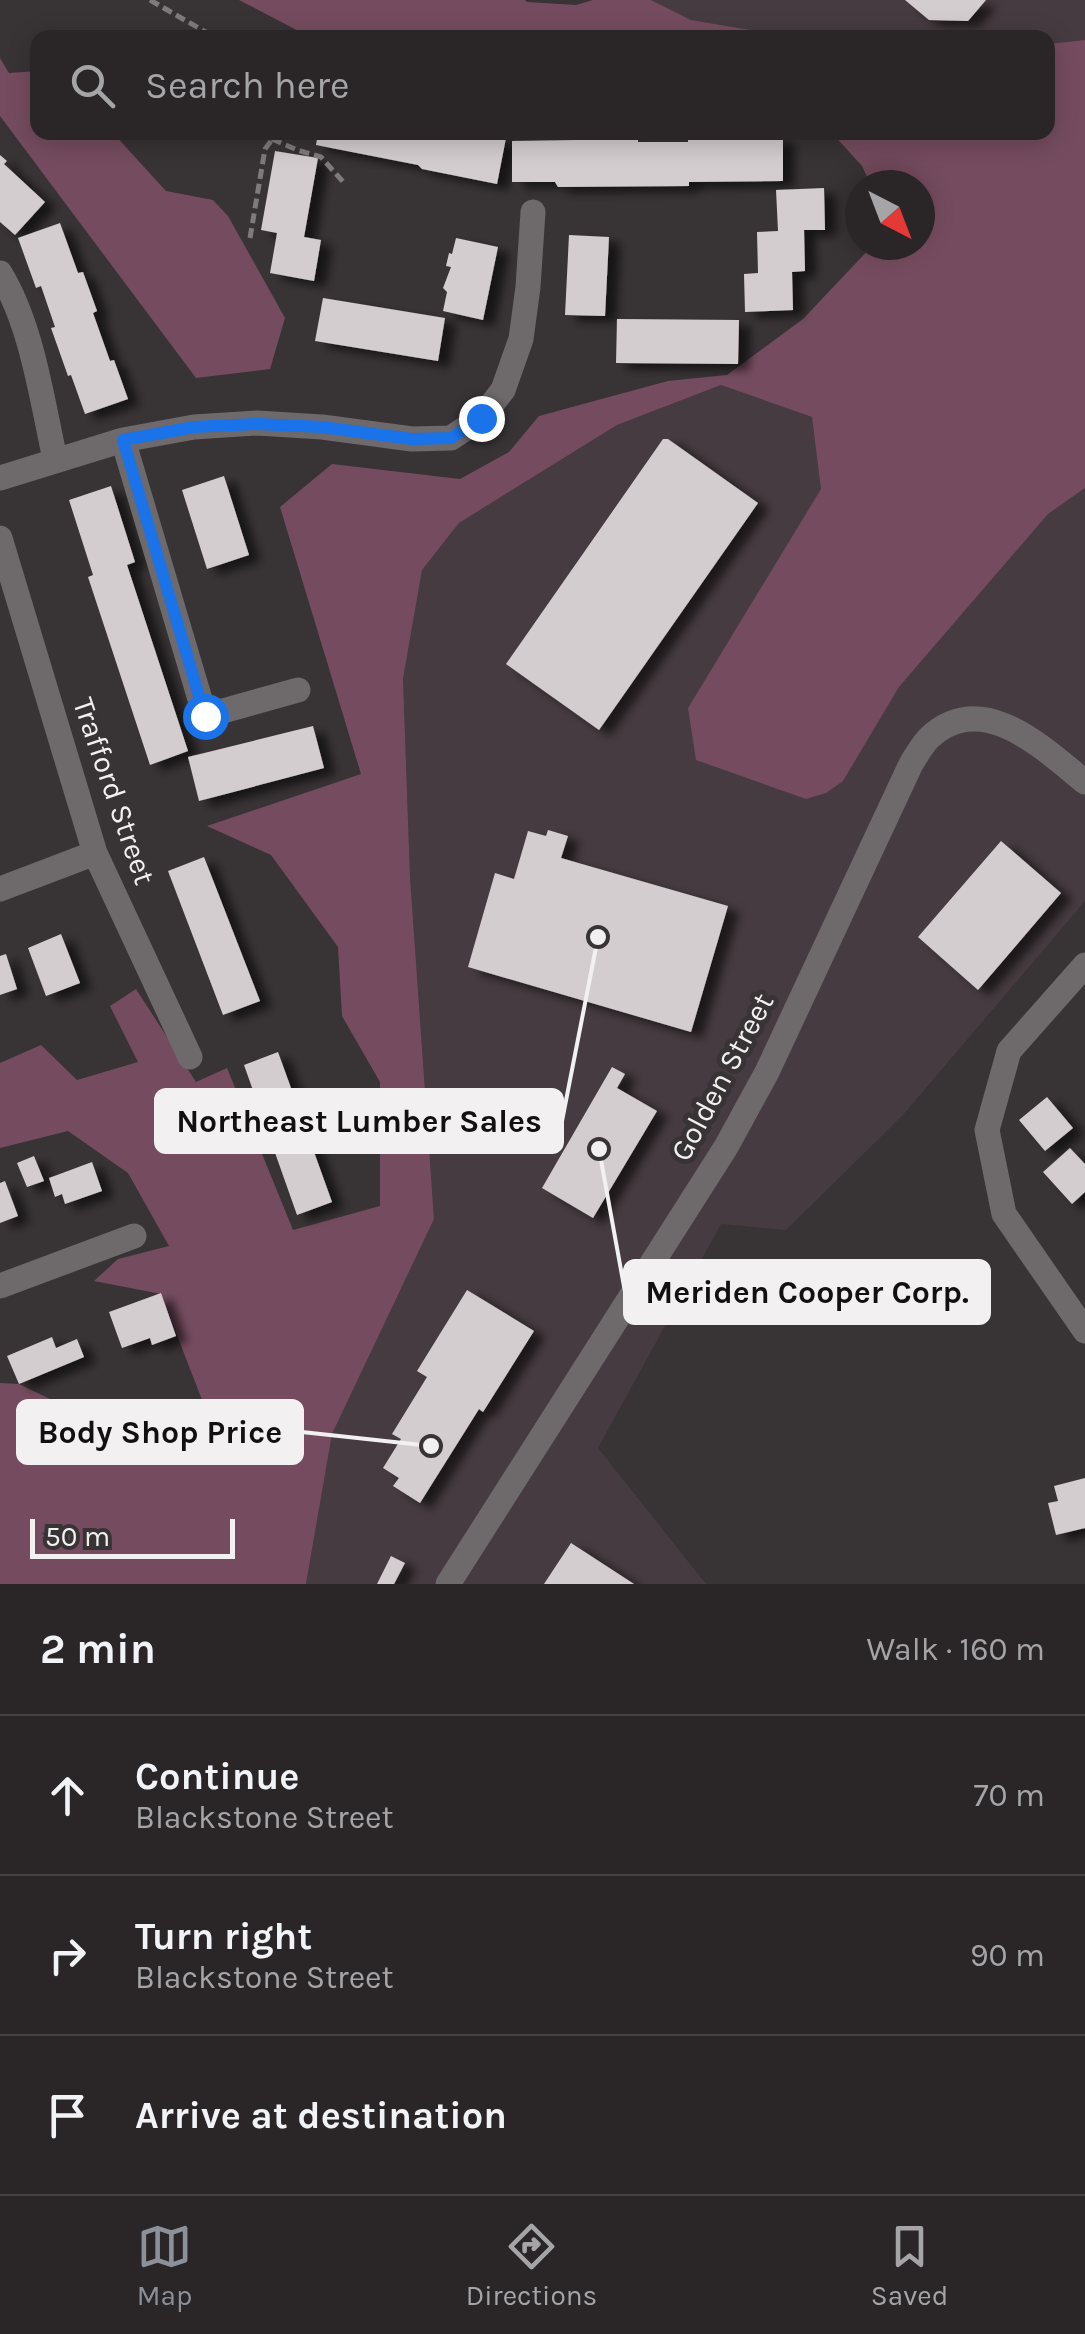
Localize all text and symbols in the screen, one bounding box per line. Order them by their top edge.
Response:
search box [30,30,1055,140]
icon: search [65,58,120,113]
text: Search here [145,63,349,108]
north arrow [845,170,935,260]
route end [459,396,505,442]
street label: Trafford Street [65,693,163,889]
route start [183,694,229,740]
street label: Golden Street [663,987,781,1167]
callout: Northeast Lumber Sales [156,1090,562,1152]
text: Northeast Lumber Sales [176,1103,542,1140]
callout: Meriden Cooper Corp. [625,1261,989,1323]
text: Meriden Cooper Corp. [645,1274,969,1311]
callout: Body Shop Price [18,1401,302,1463]
text: Body Shop Price [38,1414,282,1451]
scale bar [30,1514,235,1558]
text: 50 m [45,1520,110,1553]
text: 2 min [40,1624,156,1674]
text: Walk · 160 m [866,1631,1045,1668]
text: Continue [135,1754,299,1799]
icon: ahead [40,1768,95,1823]
text: 70 m [973,1777,1045,1814]
text: Blackstone Street [135,1799,394,1836]
text: Turn right [135,1914,312,1959]
icon: right [40,1928,95,1983]
text: 90 m [970,1937,1045,1974]
text: Blackstone Street [135,1959,394,1996]
icon: arrive [40,2088,95,2143]
text: Arrive at destination [135,2093,507,2138]
tab: Map [137,2219,192,2312]
tab: Directions [466,2219,597,2312]
tab: Saved [871,2219,948,2312]

